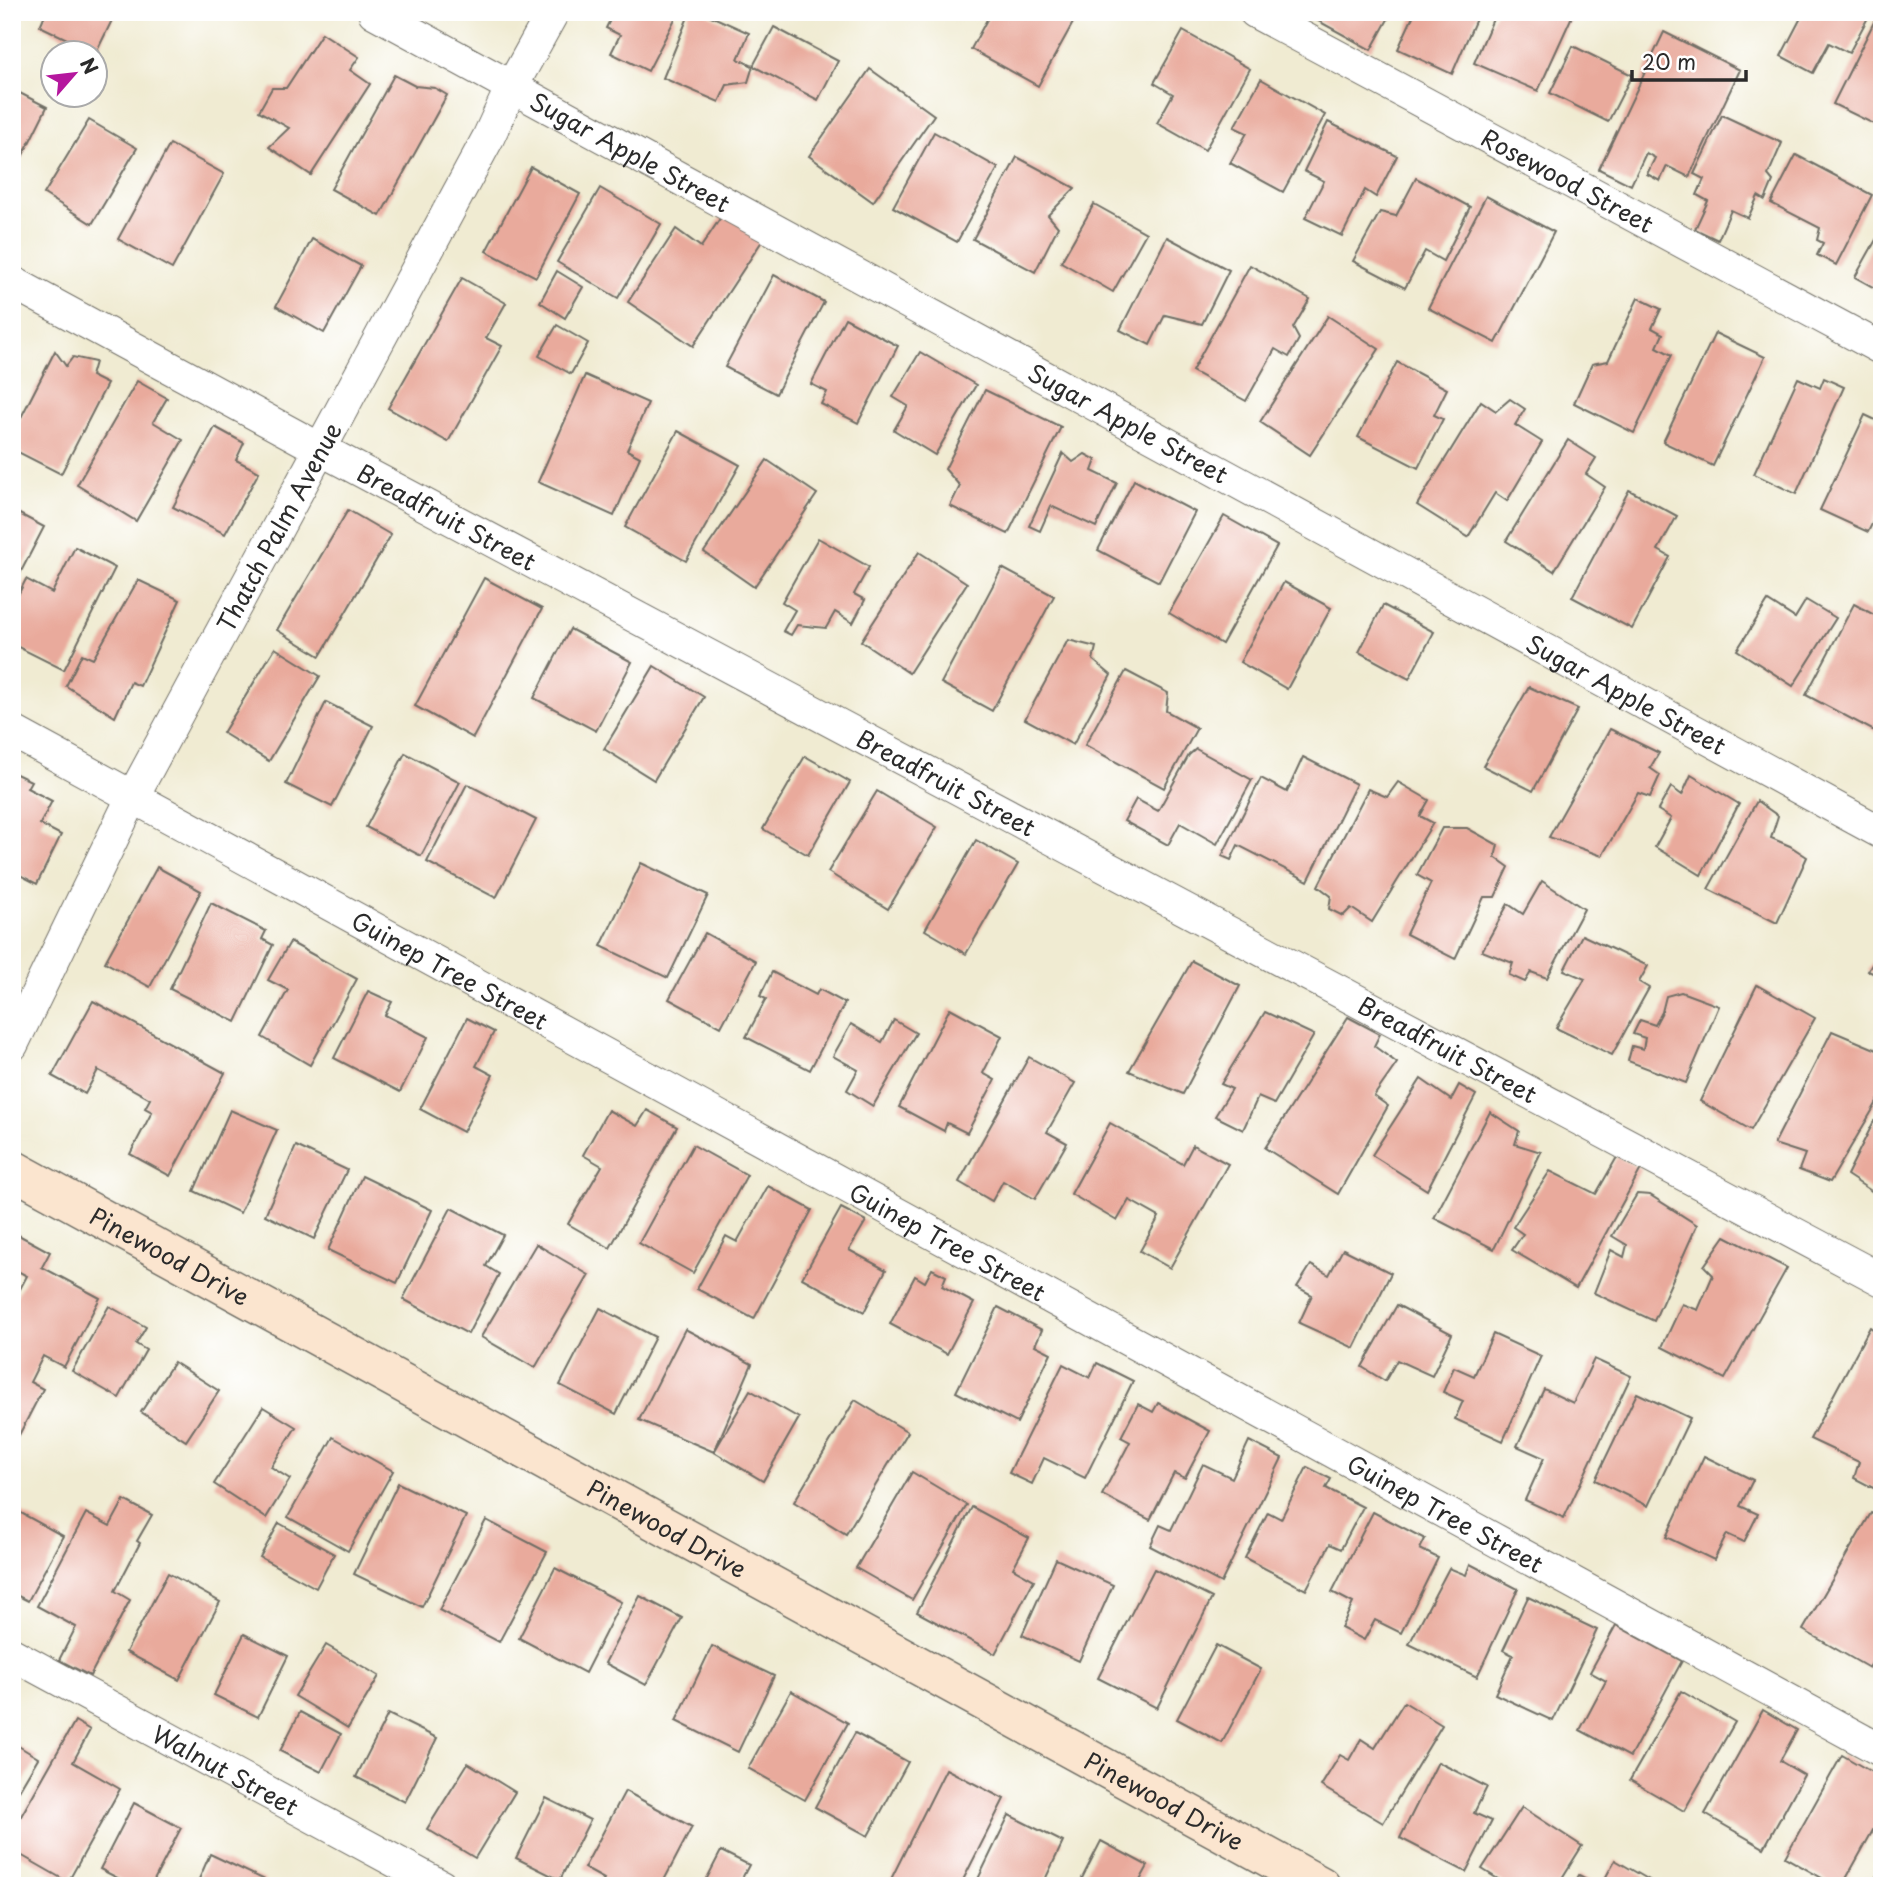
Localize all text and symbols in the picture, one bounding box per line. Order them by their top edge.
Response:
north arrow [38,38,108,108]
scale bar [1632,38,1745,82]
text: 20 m [1642,45,1696,77]
text: N [74,52,106,79]
street label: Sugar Apple Street [524,83,737,221]
street label: Rosewood Street [1475,119,1661,241]
street label: Sugar Apple Street [1022,354,1235,492]
street label: Thatch Palm Avenue [207,415,350,638]
street label: Breadfruit Street [351,454,543,579]
street label: Sugar Apple Street [1520,625,1733,763]
street label: Breadfruit Street [851,720,1043,845]
street label: Guinep Tree Street [345,902,555,1038]
street label: Breadfruit Street [1352,987,1544,1112]
street label: Guinep Tree Street [843,1173,1052,1310]
street label: Pinewood Drive [84,1197,256,1314]
street label: Guinep Tree Street [1341,1445,1550,1581]
street label: Pinewood Drive [581,1470,753,1586]
street label: Walnut Street [146,1715,306,1824]
street label: Pinewood Drive [1078,1742,1251,1859]

